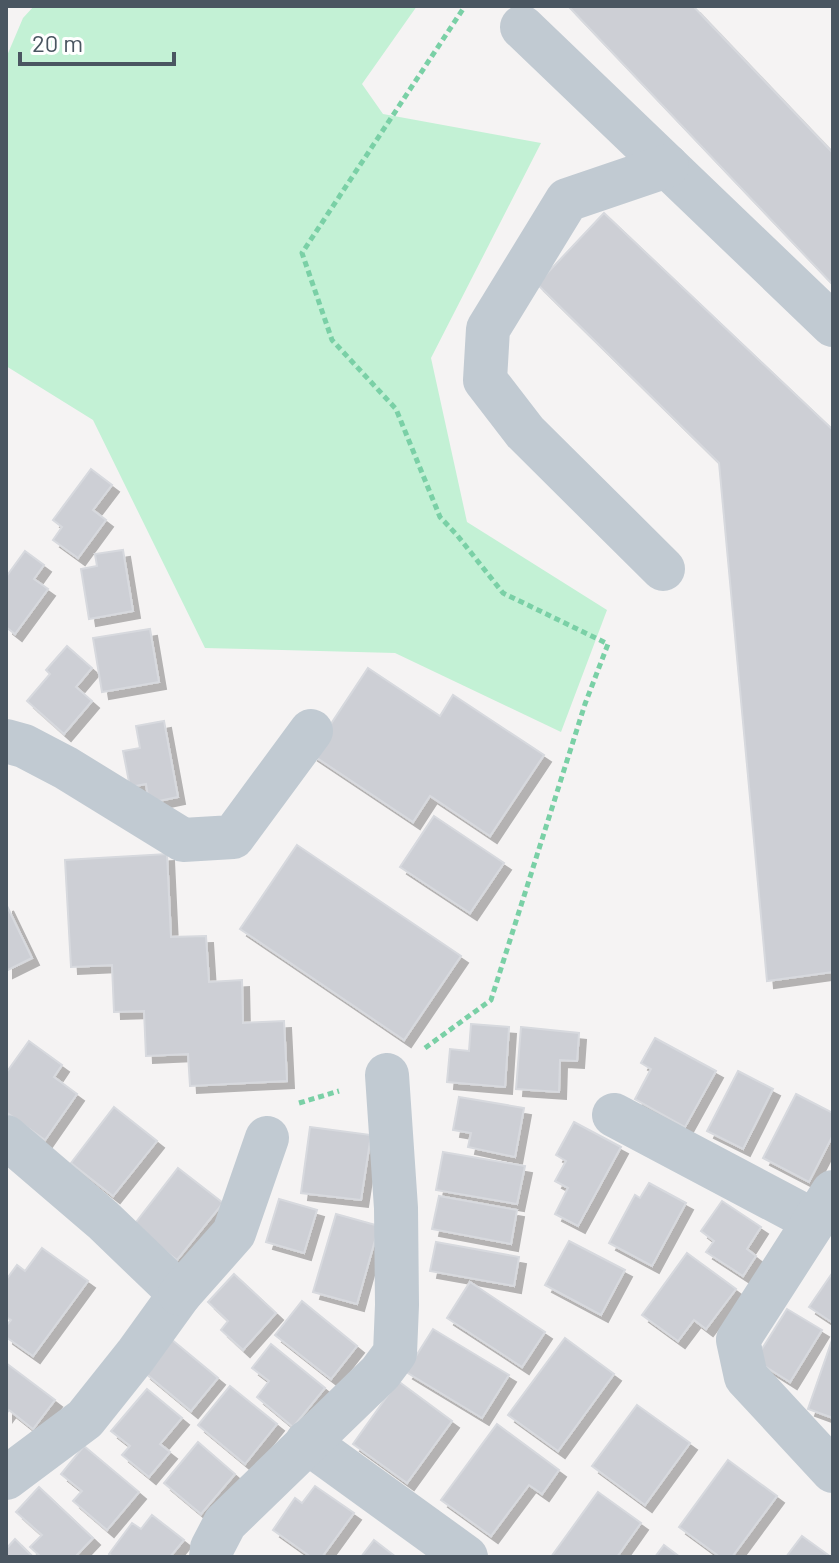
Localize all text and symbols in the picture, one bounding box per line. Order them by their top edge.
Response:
scale bar [20,16,174,66]
text: 20 m [32,28,83,57]

